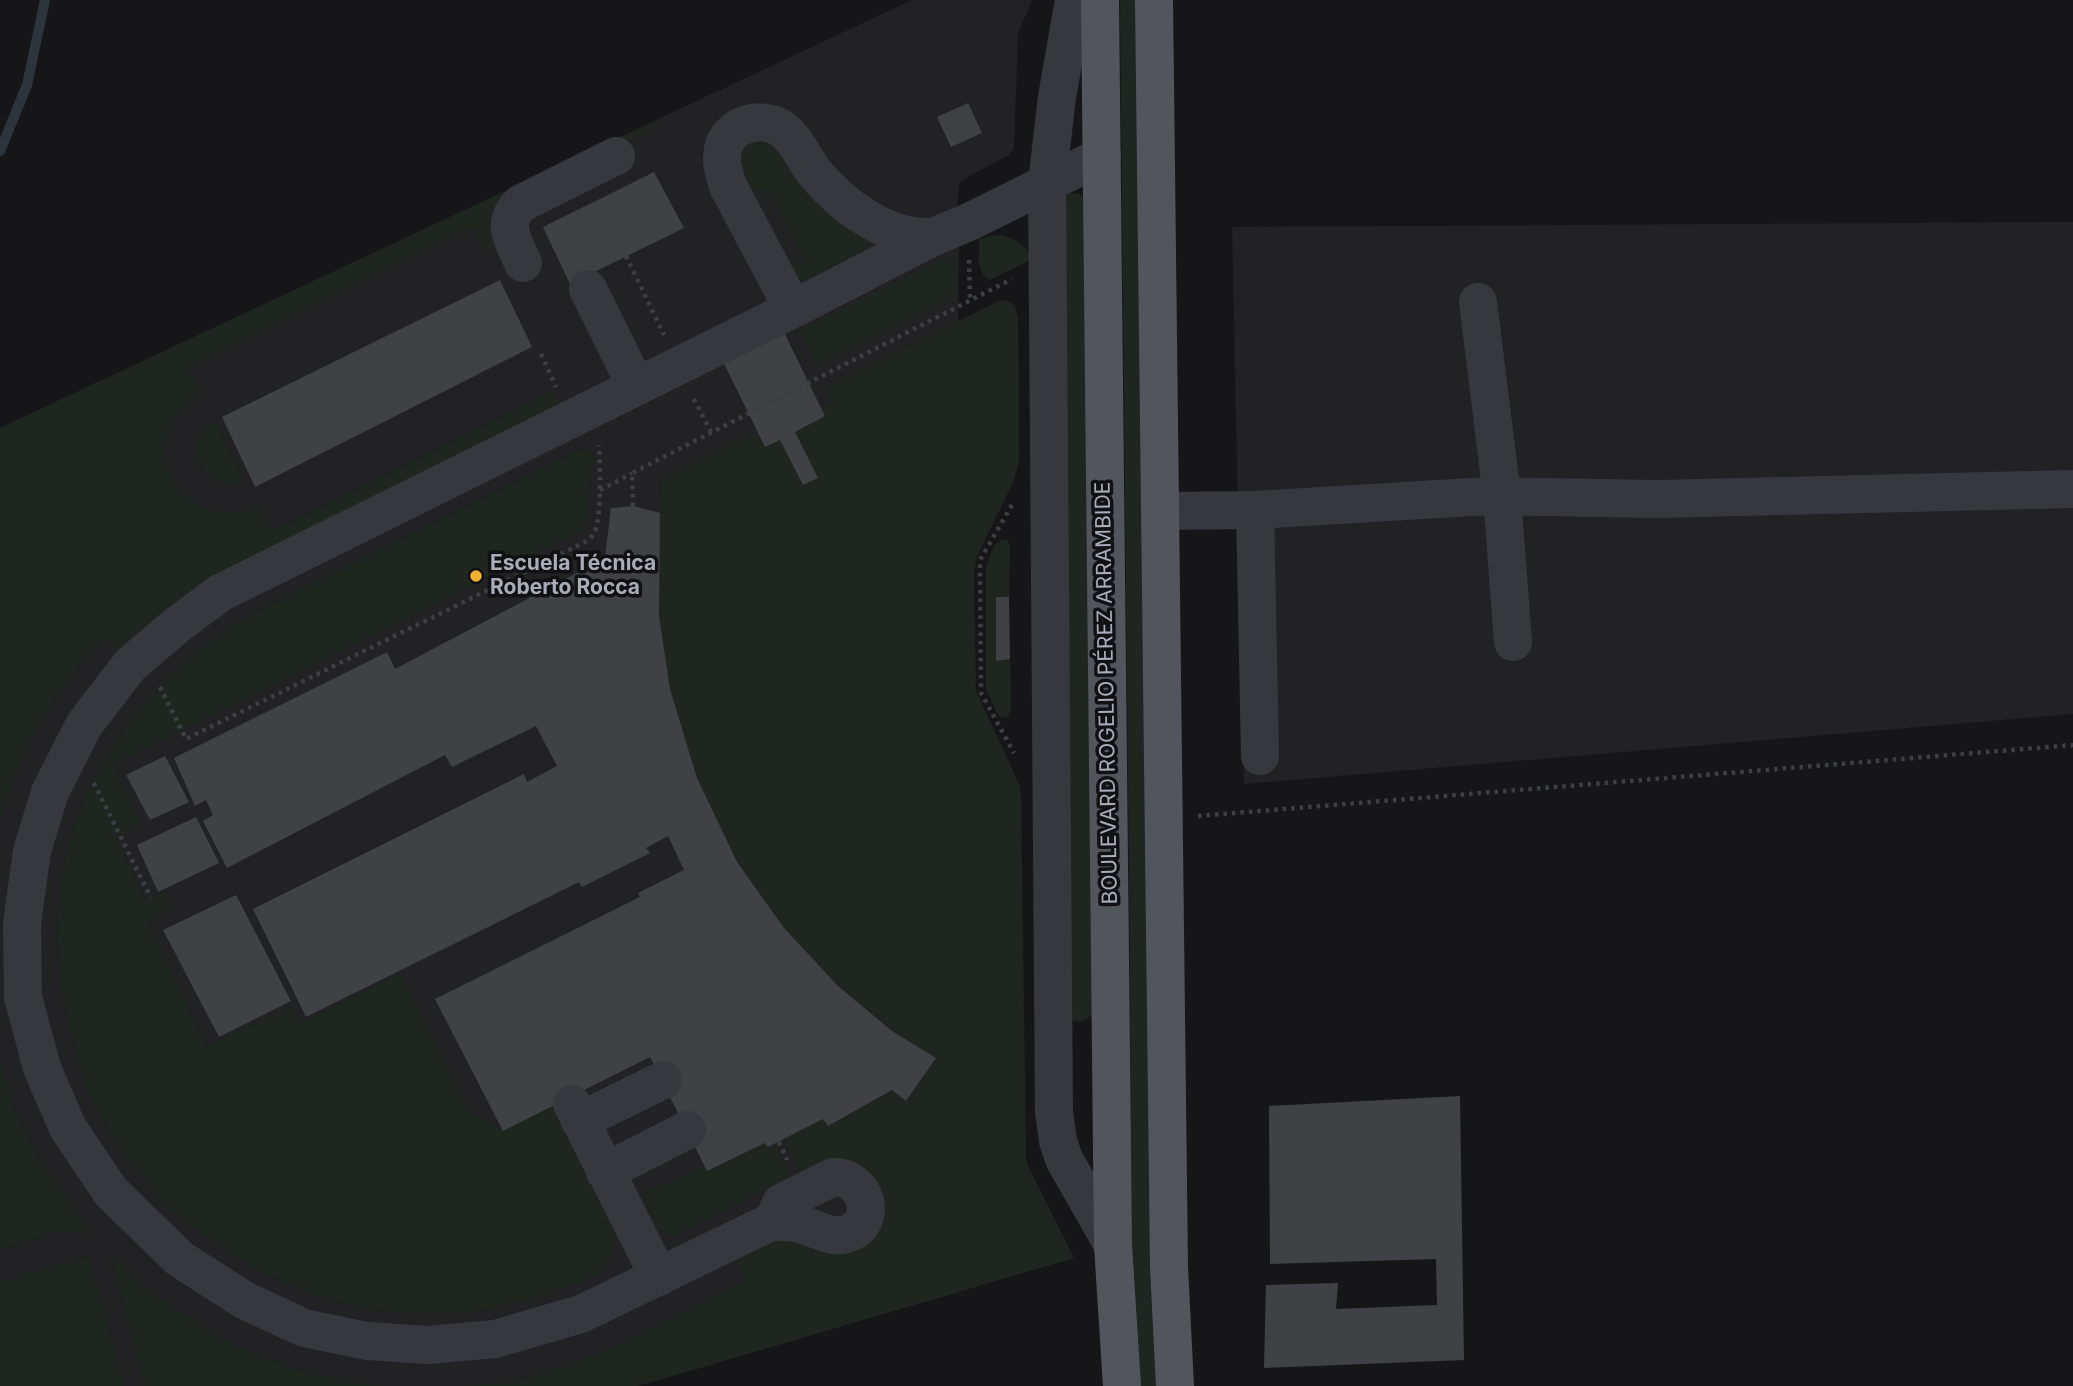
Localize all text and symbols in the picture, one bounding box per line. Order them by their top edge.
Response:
street label: BOULEVARD ROGELIO PÉREZ ARRAMBIDE [1091,481,1123,905]
place label: Escuela Técnica Roberto Rocca [490,551,656,601]
marker: Escuela Técnica Roberto Rocca [468,568,484,584]

